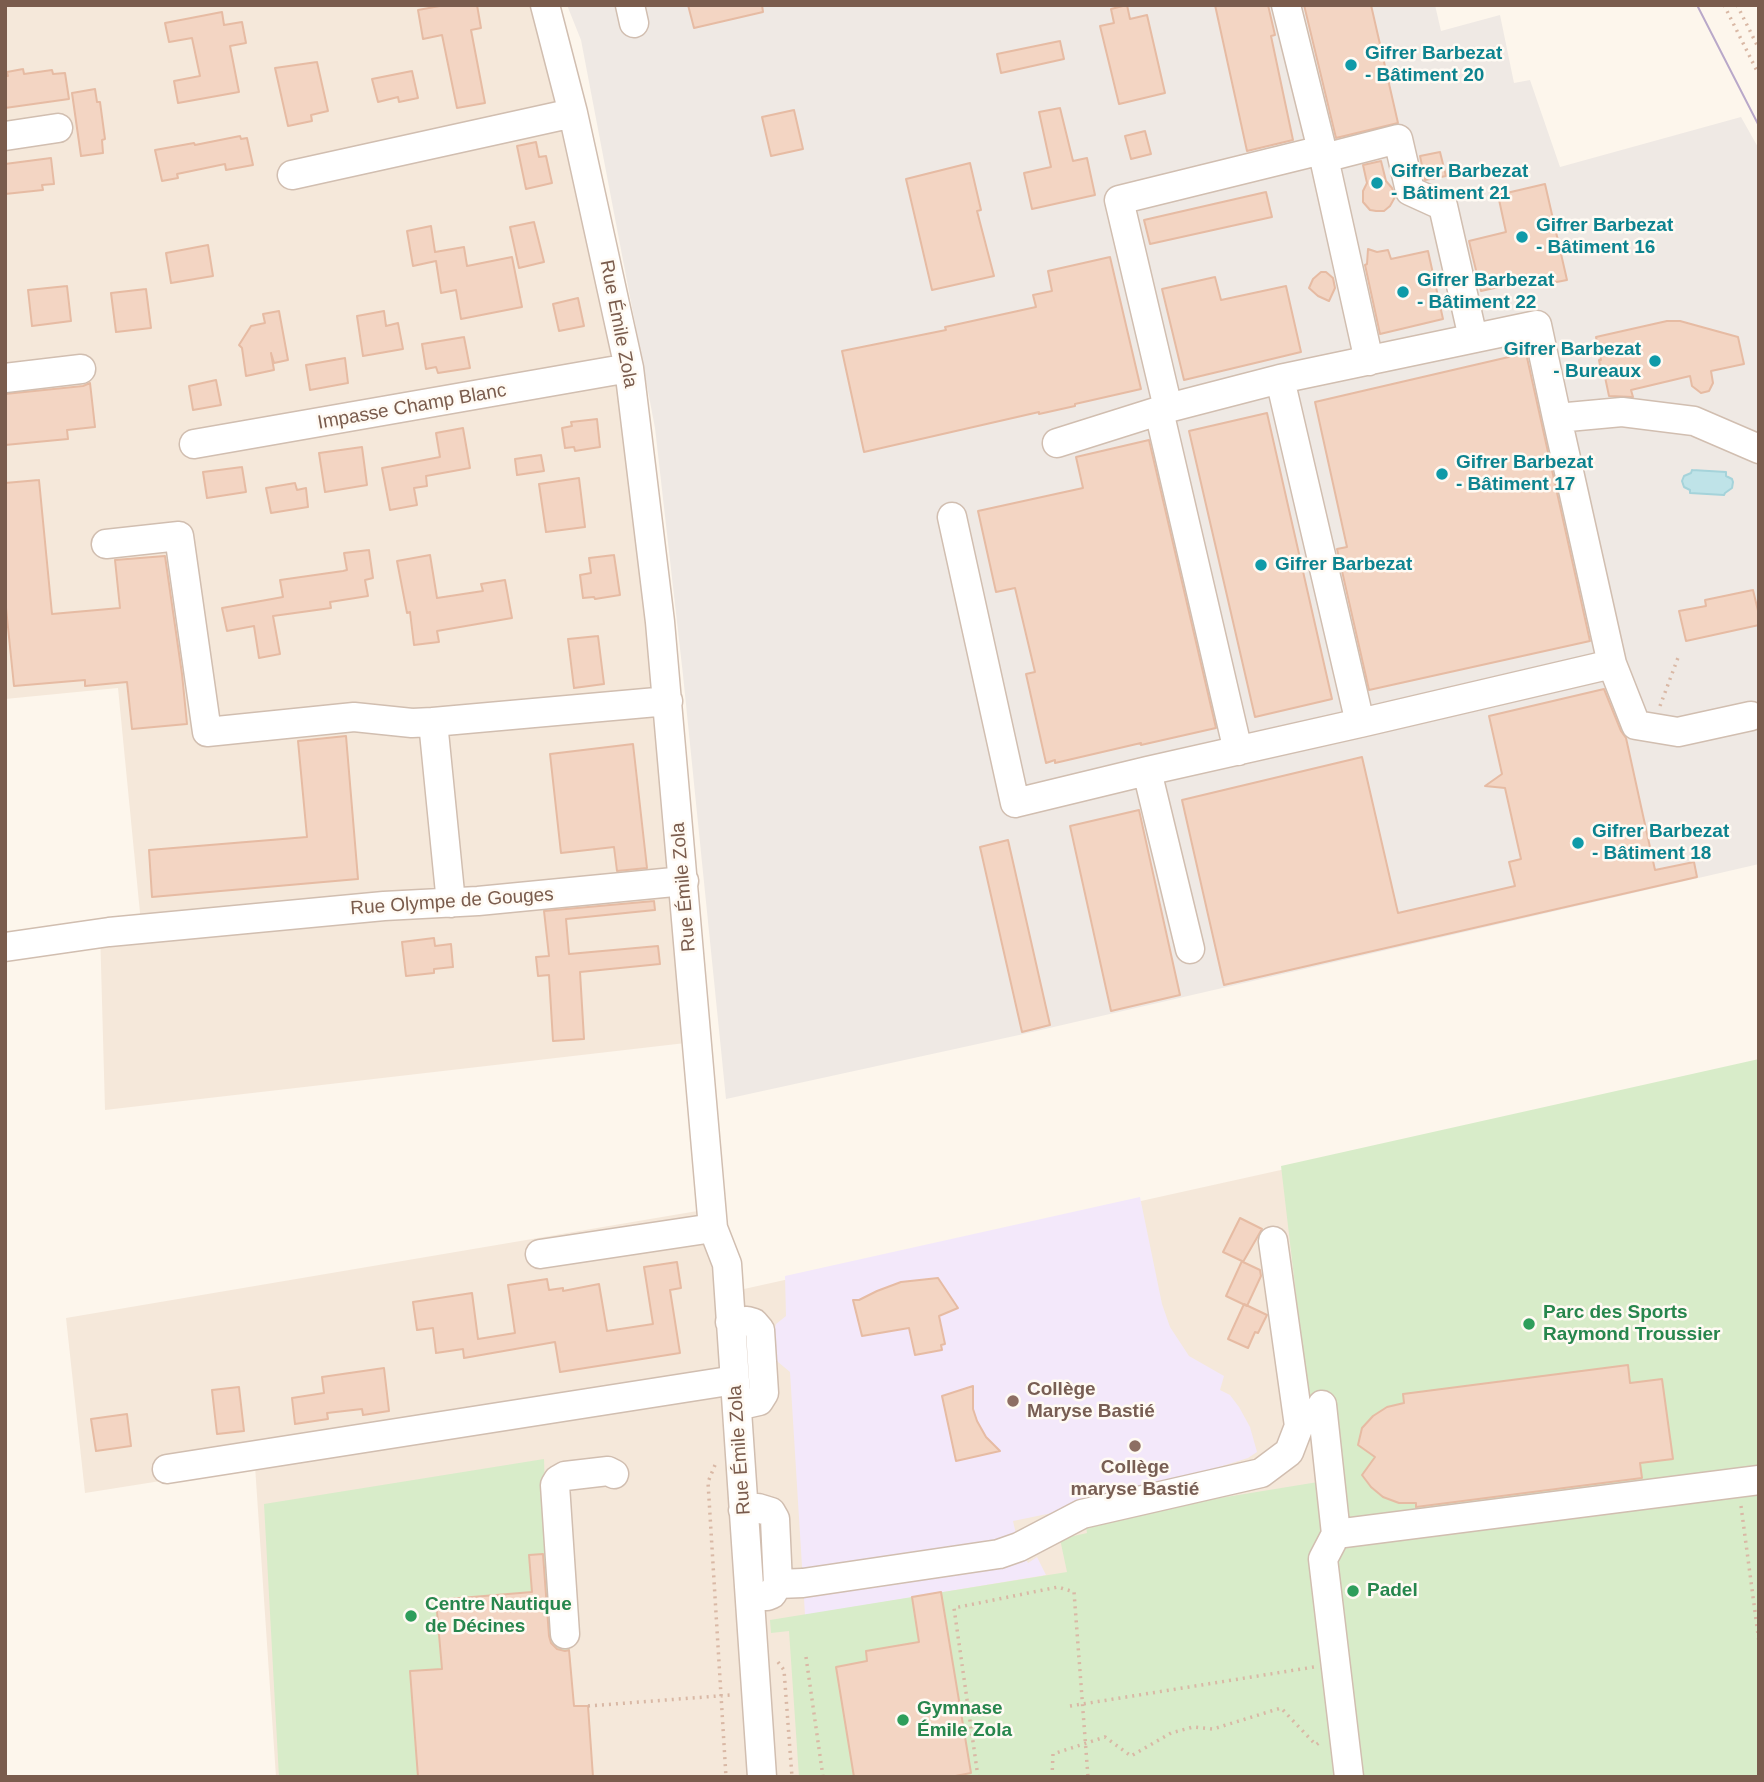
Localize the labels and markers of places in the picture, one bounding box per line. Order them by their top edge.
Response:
place label: Gifrer Barbezat - Bâtiment 20 [1365,43,1502,87]
marker: Gifrer Barbezat - Bâtiment 20 [1343,57,1359,73]
place label: Gifrer Barbezat - Bâtiment 21 [1391,161,1528,205]
marker: Gifrer Barbezat - Bâtiment 21 [1369,175,1385,191]
place label: Gifrer Barbezat - Bâtiment 16 [1536,215,1673,259]
marker: Gifrer Barbezat - Bâtiment 16 [1514,229,1530,245]
place label: Gifrer Barbezat - Bâtiment 22 [1417,270,1554,314]
marker: Gifrer Barbezat - Bâtiment 22 [1395,284,1411,300]
place label: Gifrer Barbezat - Bureaux [1504,339,1641,383]
marker: Gifrer Barbezat - Bureaux [1647,353,1663,369]
place label: Gifrer Barbezat - Bâtiment 17 [1456,452,1593,496]
marker: Gifrer Barbezat - Bâtiment 17 [1434,466,1450,482]
place label: Gifrer Barbezat [1275,554,1412,576]
marker: Gifrer Barbezat [1253,557,1269,573]
place label: Gifrer Barbezat - Bâtiment 18 [1592,821,1729,865]
marker: Gifrer Barbezat - Bâtiment 18 [1570,835,1586,851]
place label: Parc des Sports Raymond Troussier [1543,1302,1720,1346]
marker: Parc des Sports Raymond Troussier [1521,1316,1537,1332]
place label: Collège Maryse Bastié [1027,1379,1155,1423]
marker: Collège Maryse Bastié [1005,1393,1021,1409]
marker: Collège maryse Bastié [1127,1438,1143,1454]
place label: Collège maryse Bastié [1071,1457,1199,1501]
place label: Padel [1367,1580,1418,1602]
marker: Padel [1345,1583,1361,1599]
place label: Centre Nautique de Décines [425,1594,572,1638]
marker: Centre Nautique de Décines [403,1608,419,1624]
place label: Gymnase Émile Zola [917,1698,1012,1742]
marker: Gymnase Émile Zola [895,1712,911,1728]

